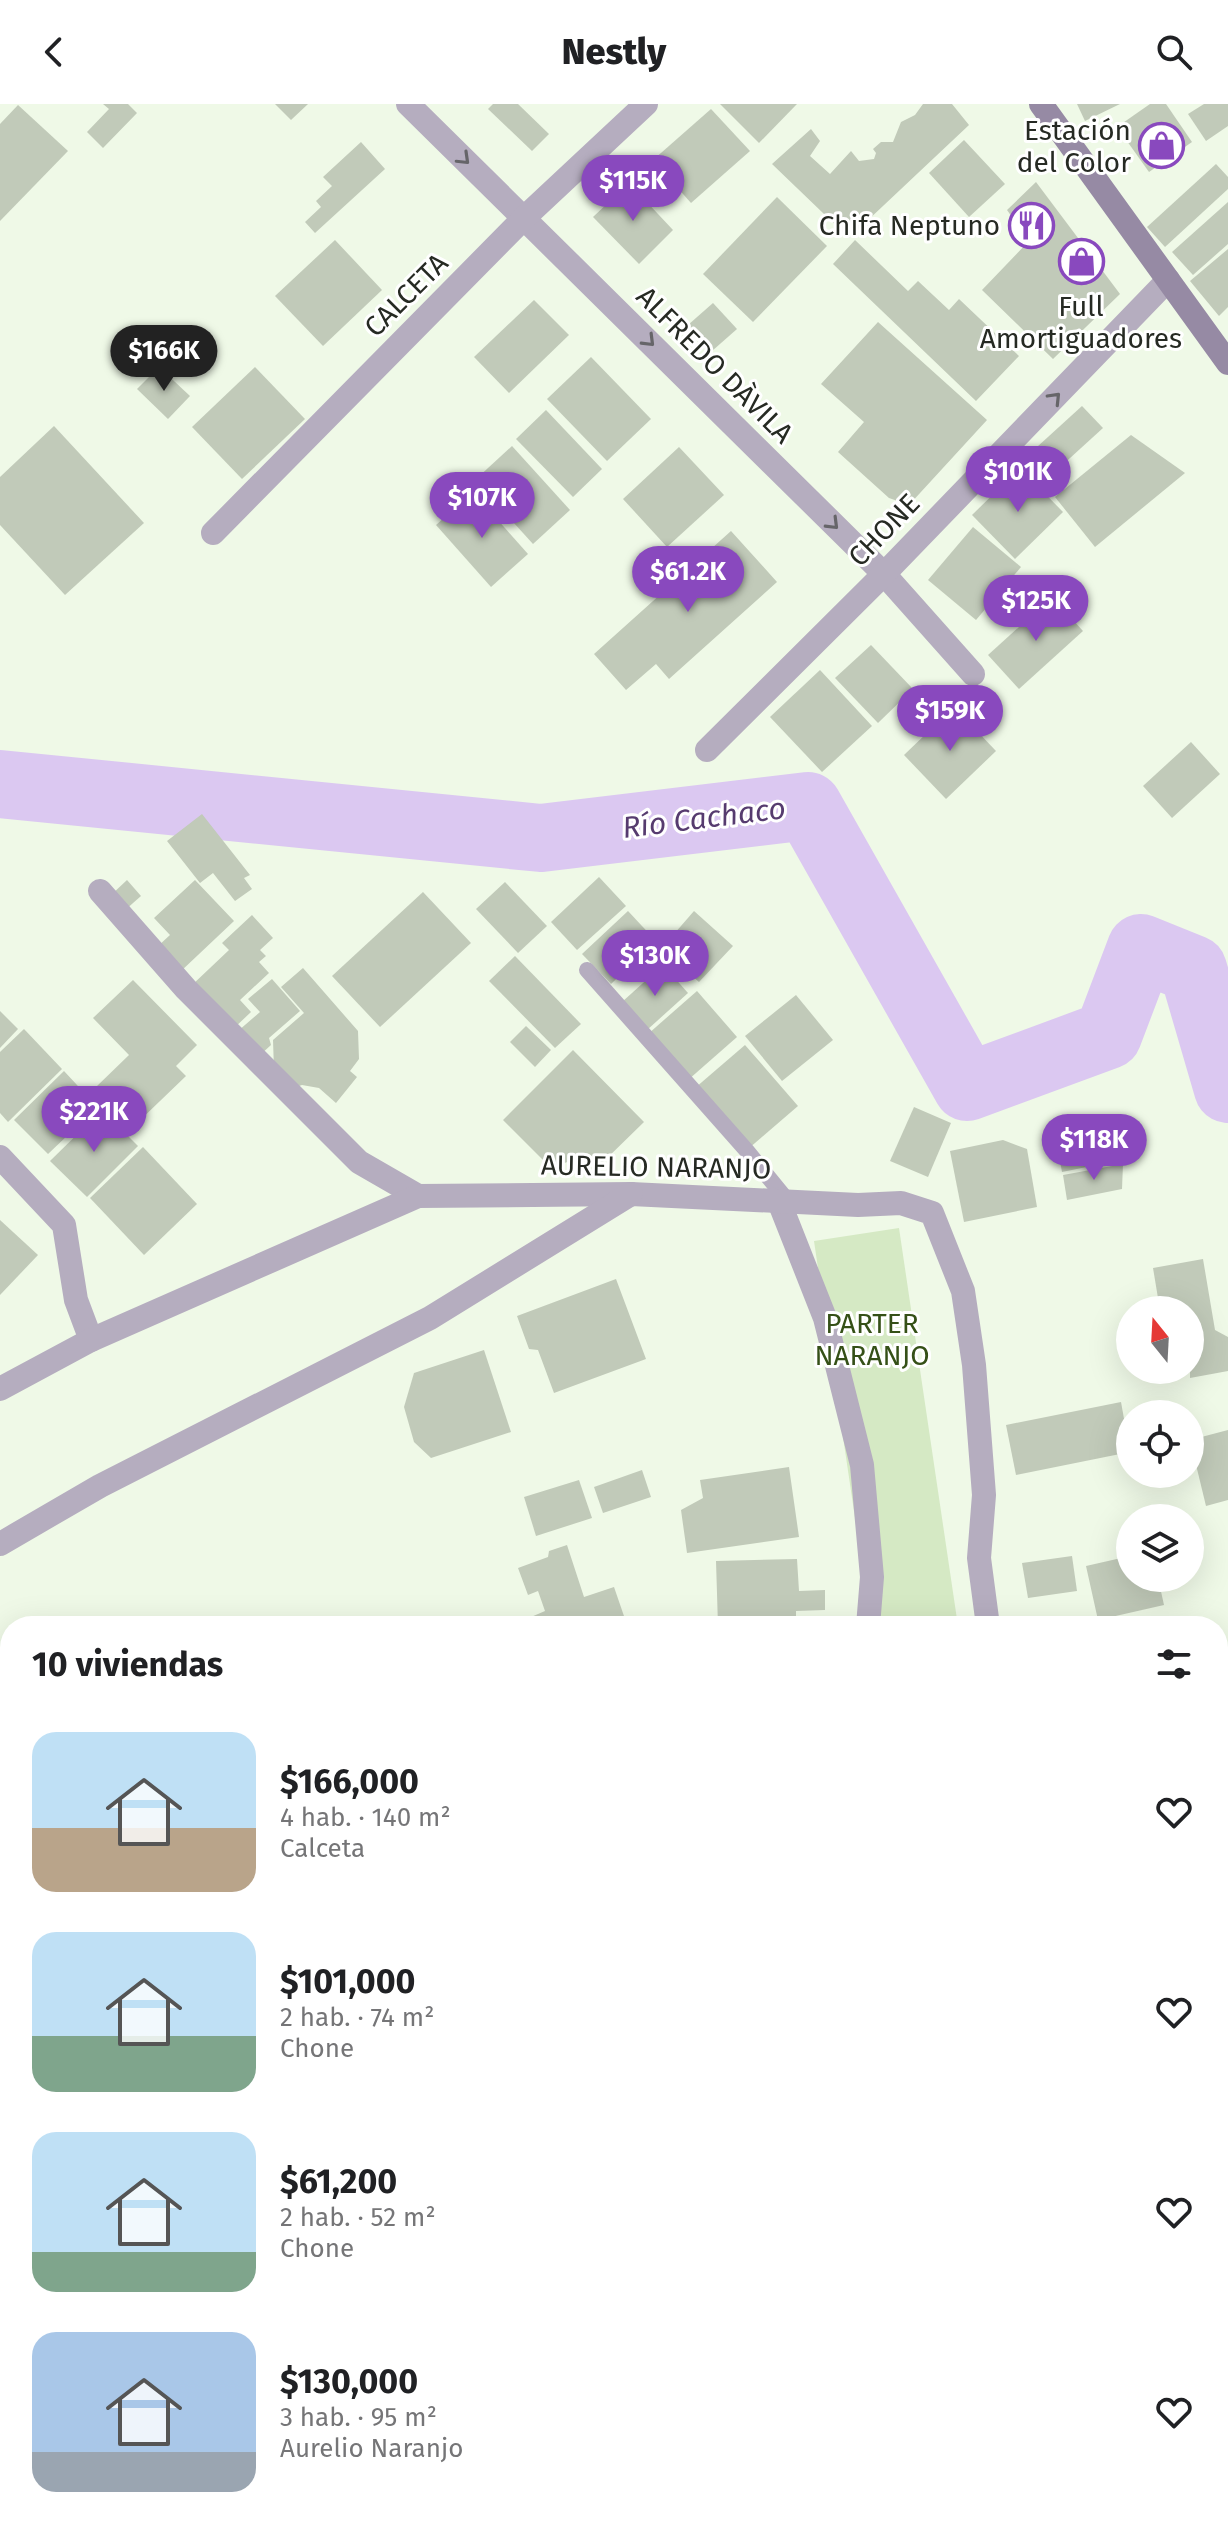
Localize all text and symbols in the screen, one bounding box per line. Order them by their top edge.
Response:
icon: back [32,30,76,74]
text: Nestly [562,30,666,74]
icon: search [1152,30,1196,74]
place label: Estación del Color [1017,114,1131,179]
shop icon: Estación del Color [1138,122,1186,170]
one-way arrow [455,149,469,164]
pin: $115K [577,155,689,223]
text: $115K [599,165,667,196]
restaurant icon: Chifa Neptuno [1007,201,1055,249]
place label: Chifa Neptuno [819,209,1000,242]
shop icon: Full Amortiguadores [1057,238,1105,286]
street label: CALCETA [357,246,455,344]
street label: ALFREDO DÀVILA [630,280,800,450]
place label: Full Amortiguadores [980,290,1182,355]
pin: $166K [108,325,220,393]
one-way arrow [640,332,654,347]
text: $166K [128,335,200,366]
one-way arrow [1046,393,1060,407]
pin: $101K [962,446,1074,514]
text: $101K [984,456,1052,487]
pin: $107K [426,472,538,540]
text: $107K [448,482,516,513]
street label: CHONE [841,487,927,573]
one-way arrow [824,515,838,530]
pin: $61.2K [623,546,753,614]
text: $61.2K [650,556,726,587]
pin: $125K [980,575,1092,643]
text: $125K [1001,585,1071,616]
pin: $159K [894,685,1006,753]
text: $159K [915,695,985,726]
water label: Río Cachaco [620,790,788,846]
pin: $130K [599,930,711,998]
text: $130K [620,940,690,971]
pin: $221K [38,1086,150,1154]
text: $221K [60,1096,128,1127]
pin: $118K [1038,1114,1150,1182]
text: $118K [1060,1124,1128,1155]
street label: AURELIO NARANJO [541,1148,771,1186]
north arrow [1116,1296,1204,1384]
map controls [1116,1296,1204,1592]
park label: PARTER NARANJO [814,1307,930,1372]
button: locate [1116,1400,1204,1488]
button: layers [1116,1504,1204,1592]
icon: filters [1152,1642,1196,1686]
text: 10 viviendas [32,1644,223,1685]
text: $166,000 [280,1761,419,1802]
icon: home [96,1764,192,1860]
icon: heart [1152,1790,1196,1834]
text: 4 hab. · 140 m² [280,1802,451,1833]
text: Calceta [280,1833,365,1864]
text: $101,000 [280,1961,416,2002]
icon: home [96,1964,192,2060]
icon: heart [1152,1990,1196,2034]
text: 2 hab. · 74 m² [280,2002,434,2033]
text: Chone [280,2033,354,2064]
text: $61,200 [280,2161,397,2202]
icon: home [96,2164,192,2260]
icon: heart [1152,2190,1196,2234]
text: 2 hab. · 52 m² [280,2202,436,2233]
text: Chone [280,2233,354,2264]
text: $130,000 [280,2361,418,2402]
icon: home [96,2364,192,2460]
icon: heart [1152,2390,1196,2434]
text: 3 hab. · 95 m² [280,2402,437,2433]
text: Aurelio Naranjo [280,2433,463,2464]

